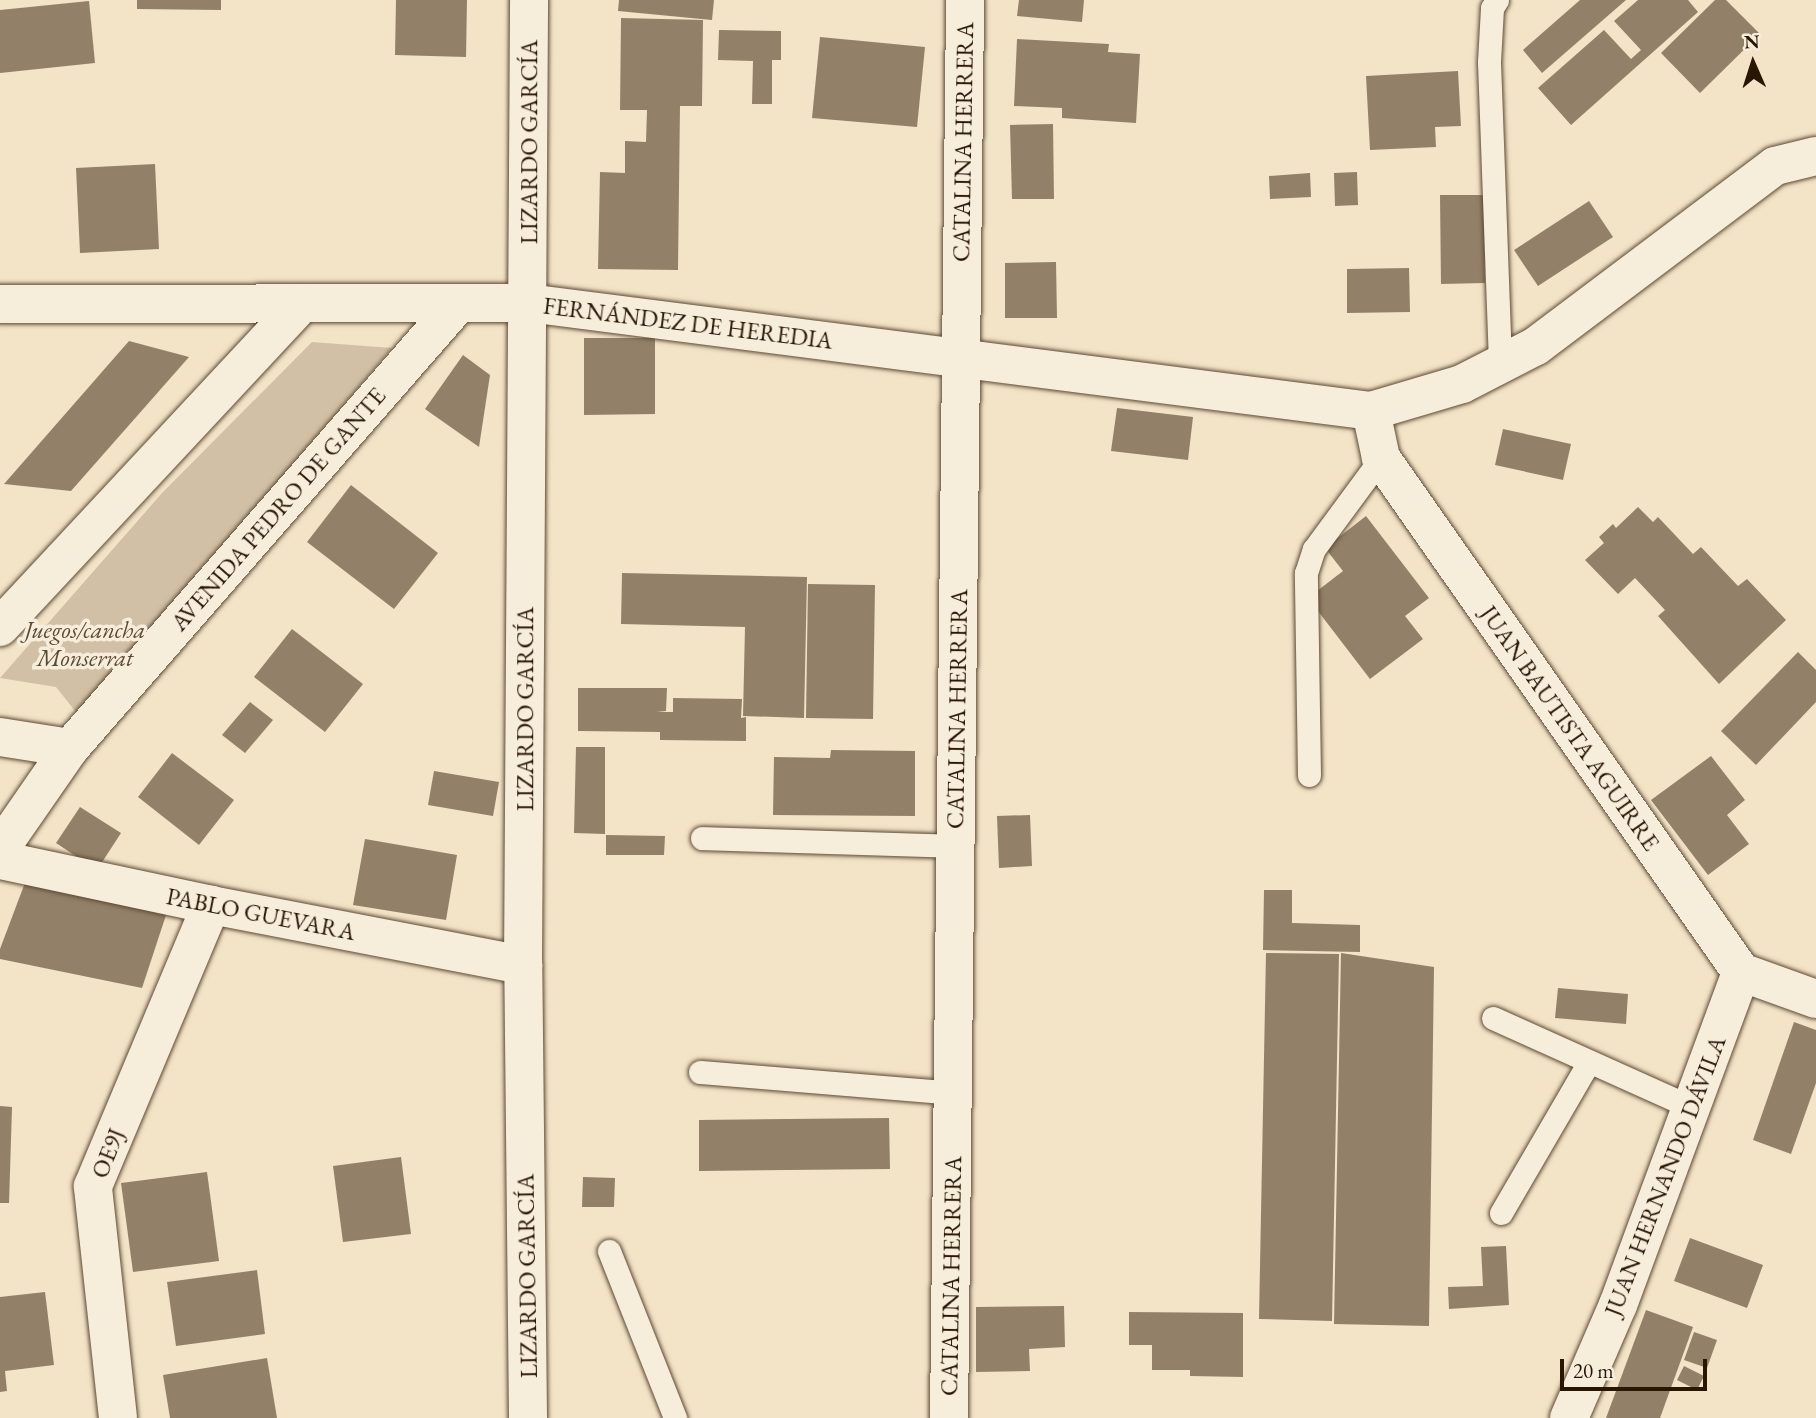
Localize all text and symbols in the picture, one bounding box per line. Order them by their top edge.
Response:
street label: CATALINA HERRERA [947,22,979,262]
north arrow [1718,28,1788,98]
text: N [1744,29,1760,54]
street label: LIZARDO GARCÍA [515,40,543,244]
street label: FERNÁNDEZ DE HEREDIA [542,291,834,355]
street label: AVENIDA PEDRO DE GANTE [164,381,392,637]
street label: CATALINA HERRERA [941,589,973,829]
street label: JUAN BAUTISTA AGUIRRE [1474,600,1666,856]
street label: LIZARDO GARCÍA [511,607,539,811]
park label: Juegos/cancha Monserrat [25,616,145,672]
street label: PABLO GUEVARA [164,882,358,946]
street label: JUAN HERNANDO DÁVILA [1598,1032,1732,1320]
street label: OE9J [85,1124,131,1182]
street label: CATALINA HERRERA [935,1156,967,1396]
street label: LIZARDO GARCÍA [511,1173,543,1379]
scale bar [1564,1344,1711,1388]
text: 20 m [1573,1357,1614,1384]

